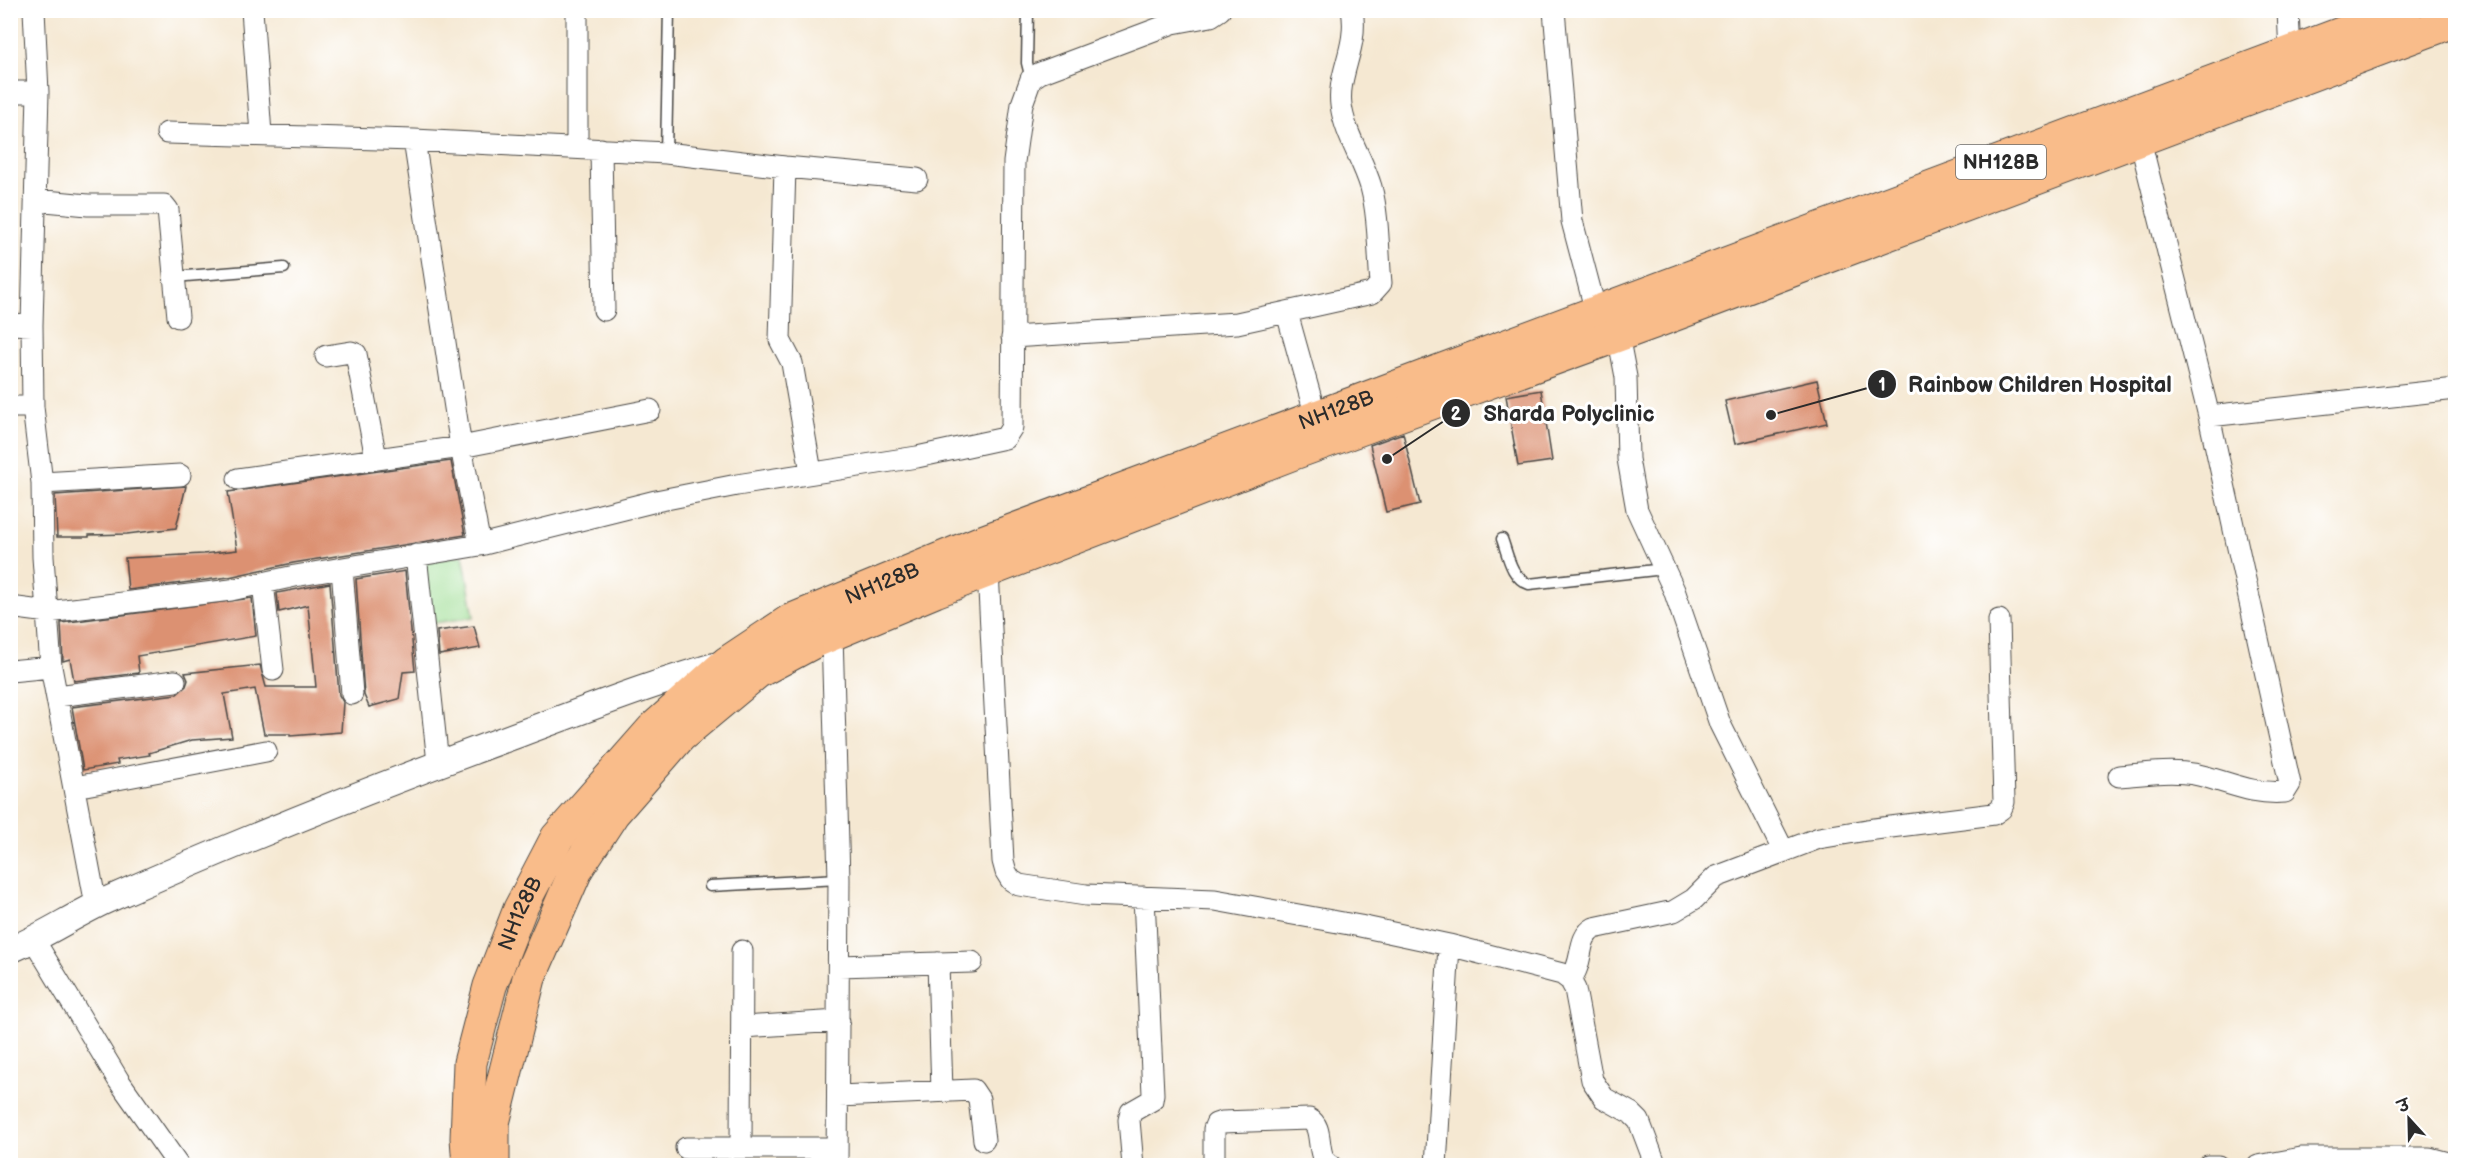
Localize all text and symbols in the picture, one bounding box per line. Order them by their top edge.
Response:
road number: NH128B [1956,145,2046,179]
callout: Rainbow Children Hospital [1867,364,2184,404]
text: Rainbow Children Hospital [1908,372,2172,399]
text: 1 [1878,375,1886,396]
street label: NH128B [1295,385,1377,436]
callout: Sharda Polyclinic [1441,393,1666,433]
text: Sharda Polyclinic [1484,401,1654,428]
text: 2 [1451,404,1462,425]
street label: NH128B [841,557,923,610]
street label: NH128B [493,873,548,954]
north arrow [2379,1089,2439,1149]
text: उ [2394,1095,2414,1118]

